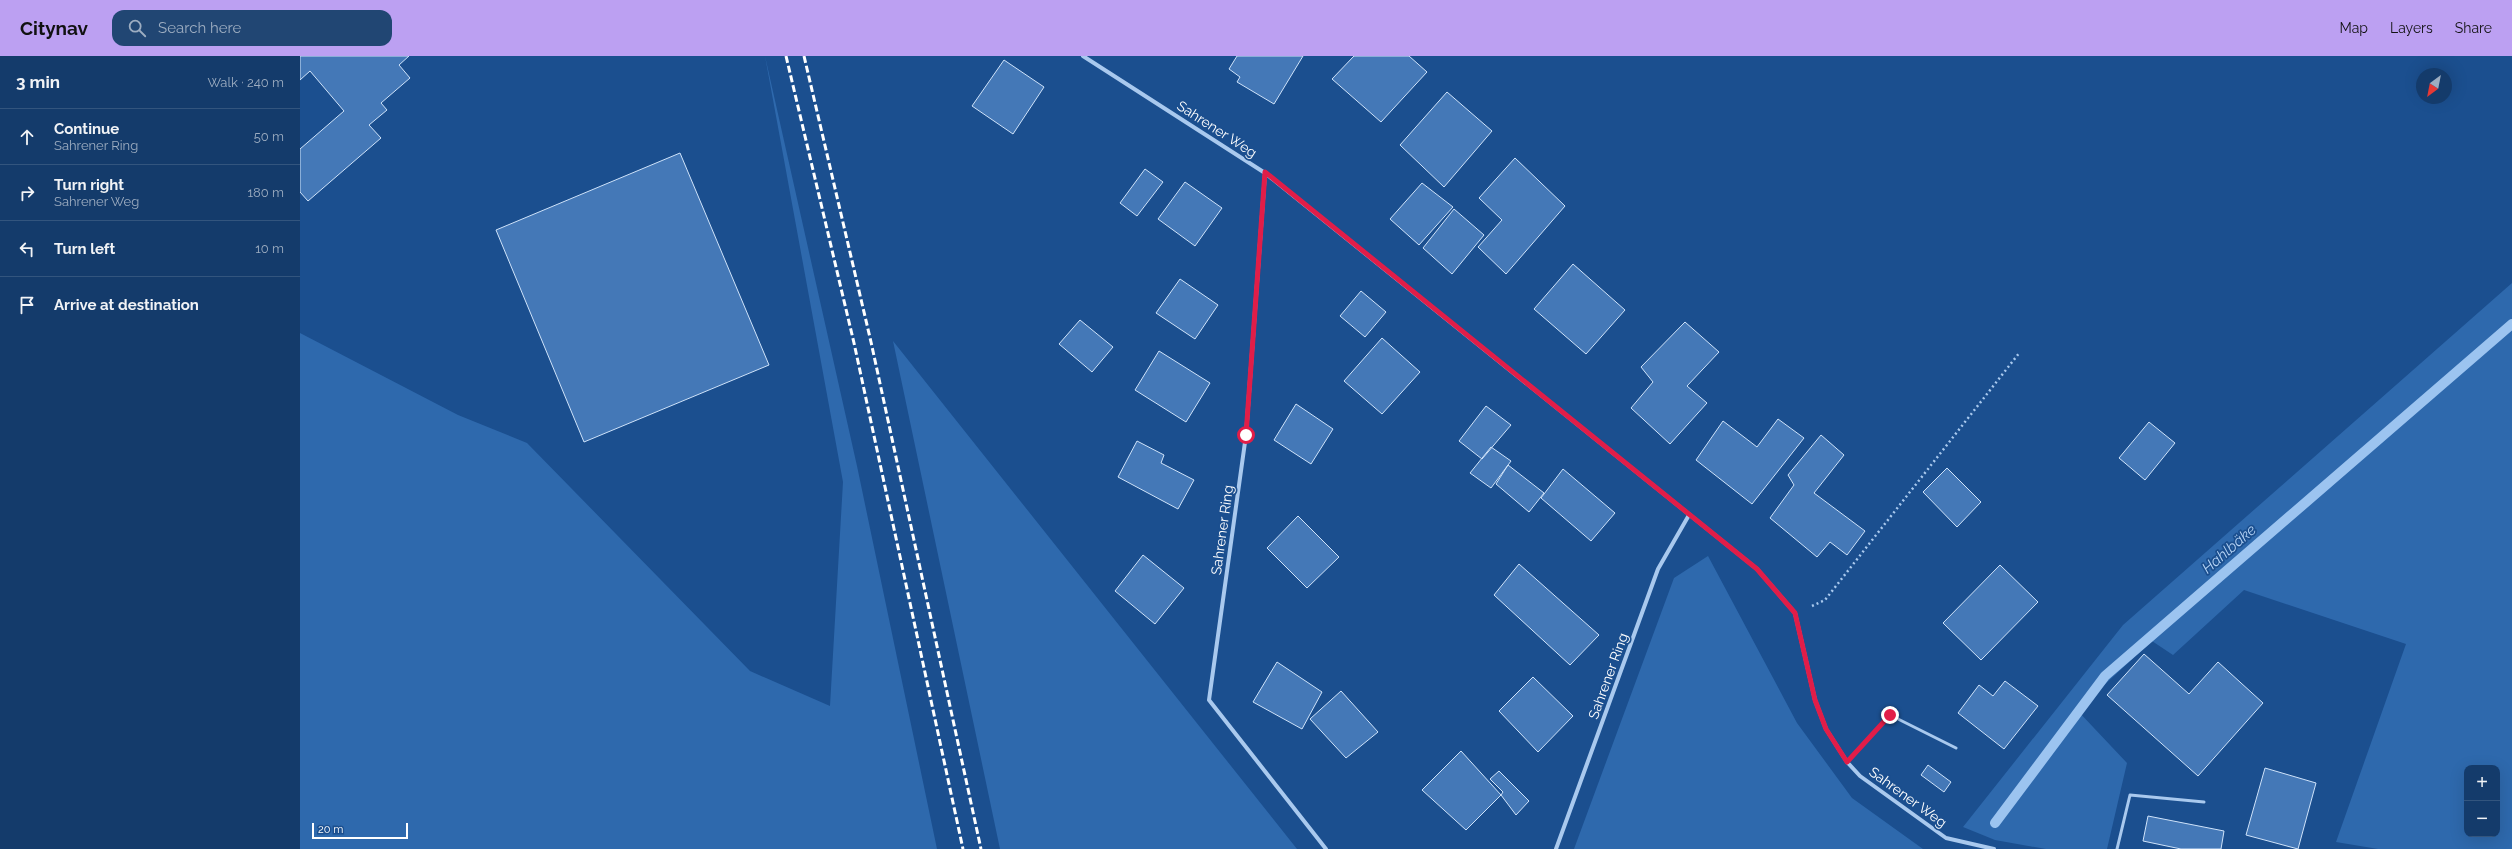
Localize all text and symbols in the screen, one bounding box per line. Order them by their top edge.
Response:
search box [112,10,392,46]
text: Citynav [20,17,88,39]
icon: search [126,17,148,39]
text: Search here [158,19,241,37]
text: Map [2340,20,2368,36]
text: Layers [2390,20,2433,36]
text: Share [2455,20,2492,36]
north arrow [2416,68,2452,104]
text: 3 min [16,72,60,92]
text: Walk · 240 m [207,75,284,90]
street label: Sahrener Weg [1174,97,1260,161]
text: Continue [54,120,119,138]
icon: ahead [16,126,38,148]
text: 50 m [254,129,284,144]
text: Sahrener Ring [54,138,138,153]
text: Turn right [54,176,124,194]
icon: right [16,182,38,204]
text: 180 m [248,185,284,200]
text: Sahrener Weg [54,194,139,209]
icon: left [16,238,38,260]
text: Turn left [54,240,115,258]
text: 10 m [255,241,284,256]
icon: arrive [16,294,38,316]
text: Arrive at destination [54,296,199,314]
route start [1237,426,1255,444]
street label: Sahrener Ring [1208,484,1236,576]
water label: Hahlbäke [2198,521,2260,577]
street label: Sahrener Ring [1585,631,1631,721]
route end [1881,706,1899,724]
street label: Sahrener Weg [1866,764,1950,830]
map controls [2464,765,2500,837]
button: + [2464,765,2500,801]
button: − [2464,801,2500,837]
scale bar [312,821,408,840]
text: 20 m [318,823,343,836]

